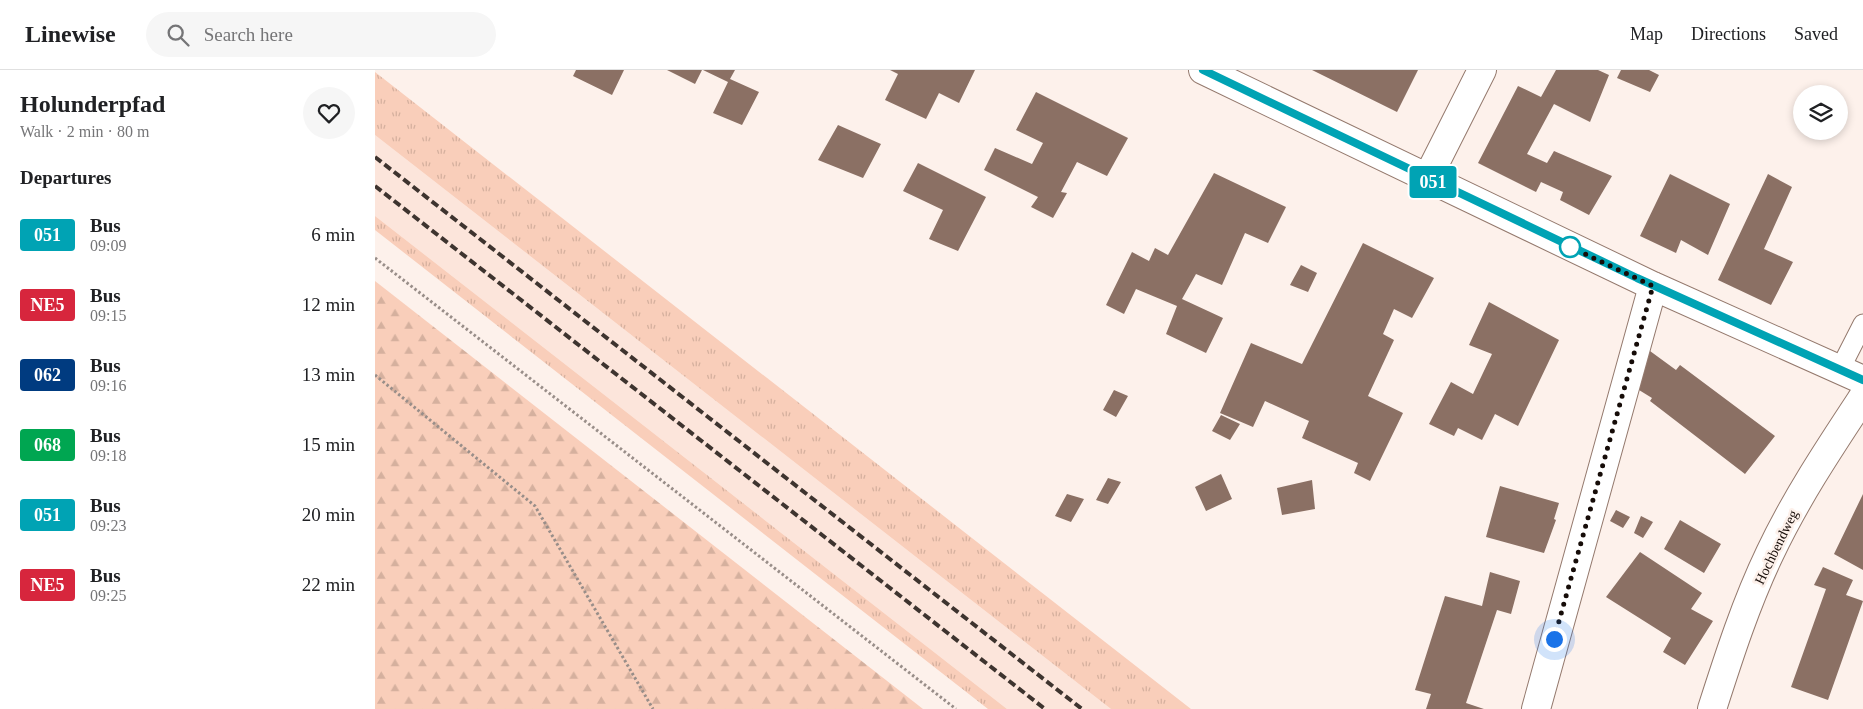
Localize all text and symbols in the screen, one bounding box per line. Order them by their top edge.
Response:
search box [146,12,496,57]
text: Linewise [25,21,116,47]
icon: search [164,21,192,49]
text: Search here [204,24,293,45]
text: Map [1630,24,1663,44]
text: Directions [1691,24,1766,44]
text: Saved [1794,24,1838,44]
map controls [1793,85,1848,140]
button: layers [1793,85,1848,140]
button: heart [303,87,355,139]
text: Holunderpfad [20,91,165,117]
text: Walk · 2 min · 80 m [20,123,149,140]
line badge: 051 [1404,166,1462,198]
text: Departures [20,167,111,188]
text: 051 [1420,172,1447,192]
text: Bus [90,215,121,236]
text: 6 min [311,224,355,245]
text: 051 [34,225,61,245]
unlabelled marker [1559,236,1581,258]
text: 09:09 [90,237,126,254]
text: Bus [90,285,121,306]
text: 12 min [302,294,355,315]
text: NE5 [30,295,65,315]
text: 09:15 [90,307,126,324]
text: Bus [90,355,121,376]
text: 13 min [302,364,355,385]
text: 062 [34,365,61,385]
text: 09:16 [90,377,126,394]
text: Bus [90,425,121,446]
text: 15 min [302,434,355,455]
text: 068 [34,435,61,455]
text: 09:18 [90,447,126,464]
text: Bus [90,495,121,516]
text: 20 min [302,504,355,525]
text: 051 [34,505,61,525]
street label: Hochbendweg [1752,508,1801,587]
text: 09:23 [90,517,126,534]
text: Bus [90,565,121,586]
text: 22 min [302,574,355,595]
text: NE5 [30,575,65,595]
text: 09:25 [90,587,126,604]
your location [1542,627,1567,652]

